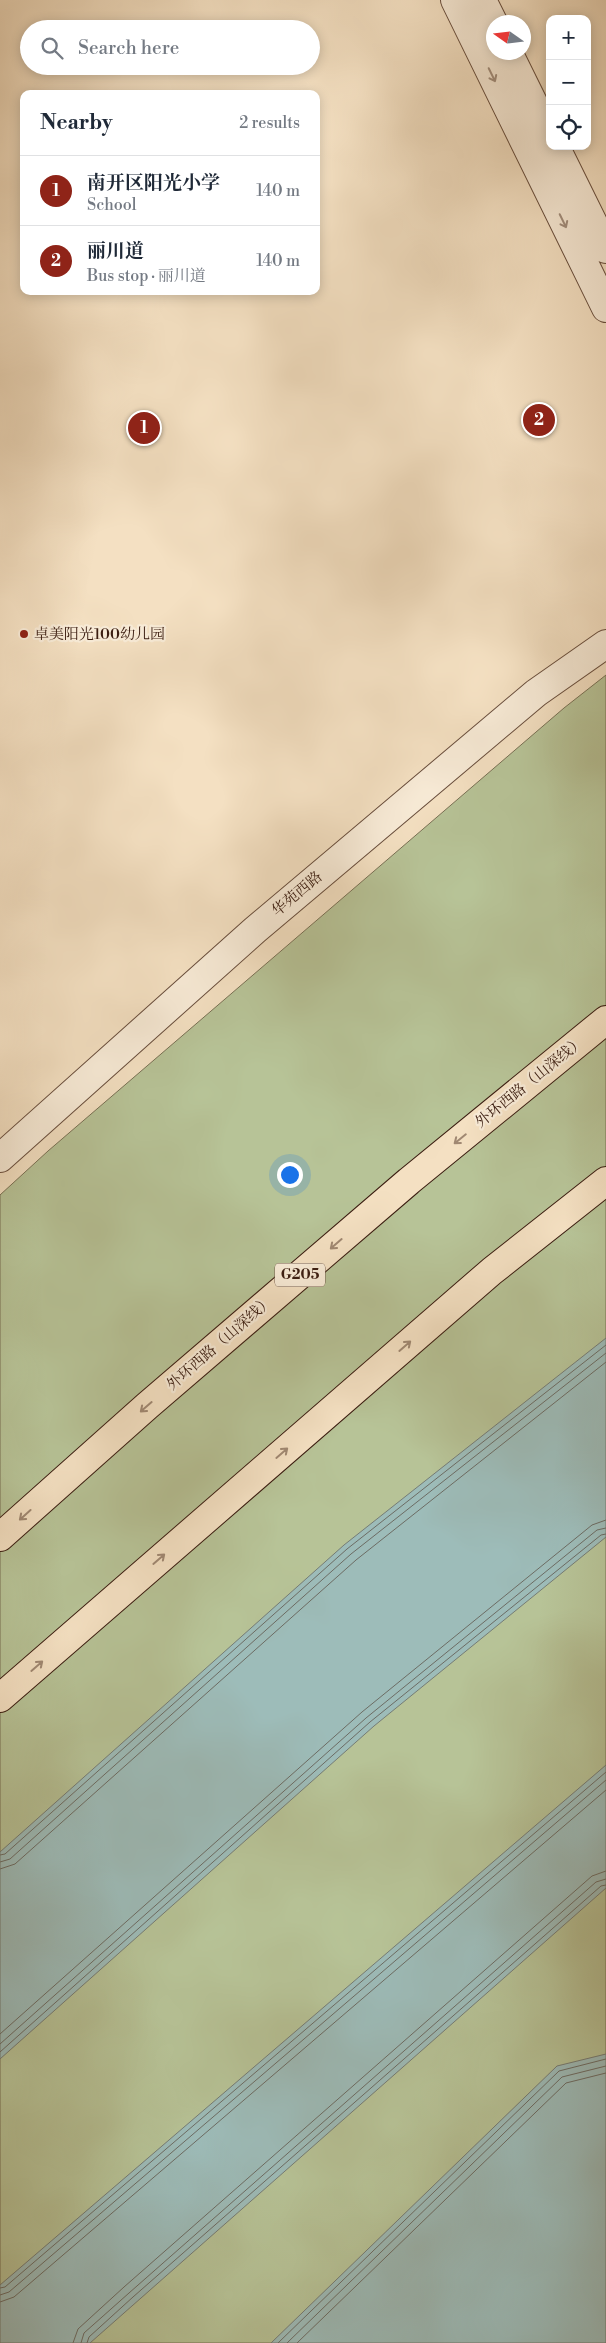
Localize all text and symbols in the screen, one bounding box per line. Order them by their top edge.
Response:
north arrow [486,15,531,60]
map controls [546,15,591,150]
button: + [546,15,591,60]
search box [20,20,320,75]
icon: search [38,34,66,62]
text: Search here [78,36,179,60]
button: − [546,60,591,105]
one-way arrow [488,67,497,82]
button: locate [546,105,591,150]
text: Nearby [40,110,113,136]
text: 2 results [239,113,300,133]
text: 南开区阳光小学 [87,171,220,195]
text: 1 [52,181,60,201]
text: 140 m [256,181,300,201]
text: School [87,195,136,215]
one-way arrow [559,213,569,228]
text: 丽川道 [87,239,144,263]
text: 2 [51,251,61,271]
text: 140 m [256,251,300,271]
text: Bus stop · 丽川道 [87,266,206,286]
pin: 2 [523,401,555,439]
pin: 1 [128,409,160,447]
place label: 卓美阳光100幼儿园 [34,625,165,644]
marker: 卓美阳光100幼儿园 [18,628,30,640]
street label: 华苑西路 [268,867,326,921]
street label: 外环西路（山深线） [472,1032,588,1132]
one-way arrow [454,1134,467,1145]
your location [277,1162,303,1188]
one-way arrow [330,1239,343,1250]
road number: G205 [275,1264,325,1286]
street label: 外环西路（山深线） [163,1292,277,1394]
one-way arrow [398,1341,411,1352]
one-way arrow [140,1401,153,1413]
one-way arrow [275,1448,288,1459]
one-way arrow [18,1509,31,1521]
one-way arrow [153,1554,166,1565]
one-way arrow [30,1660,43,1672]

